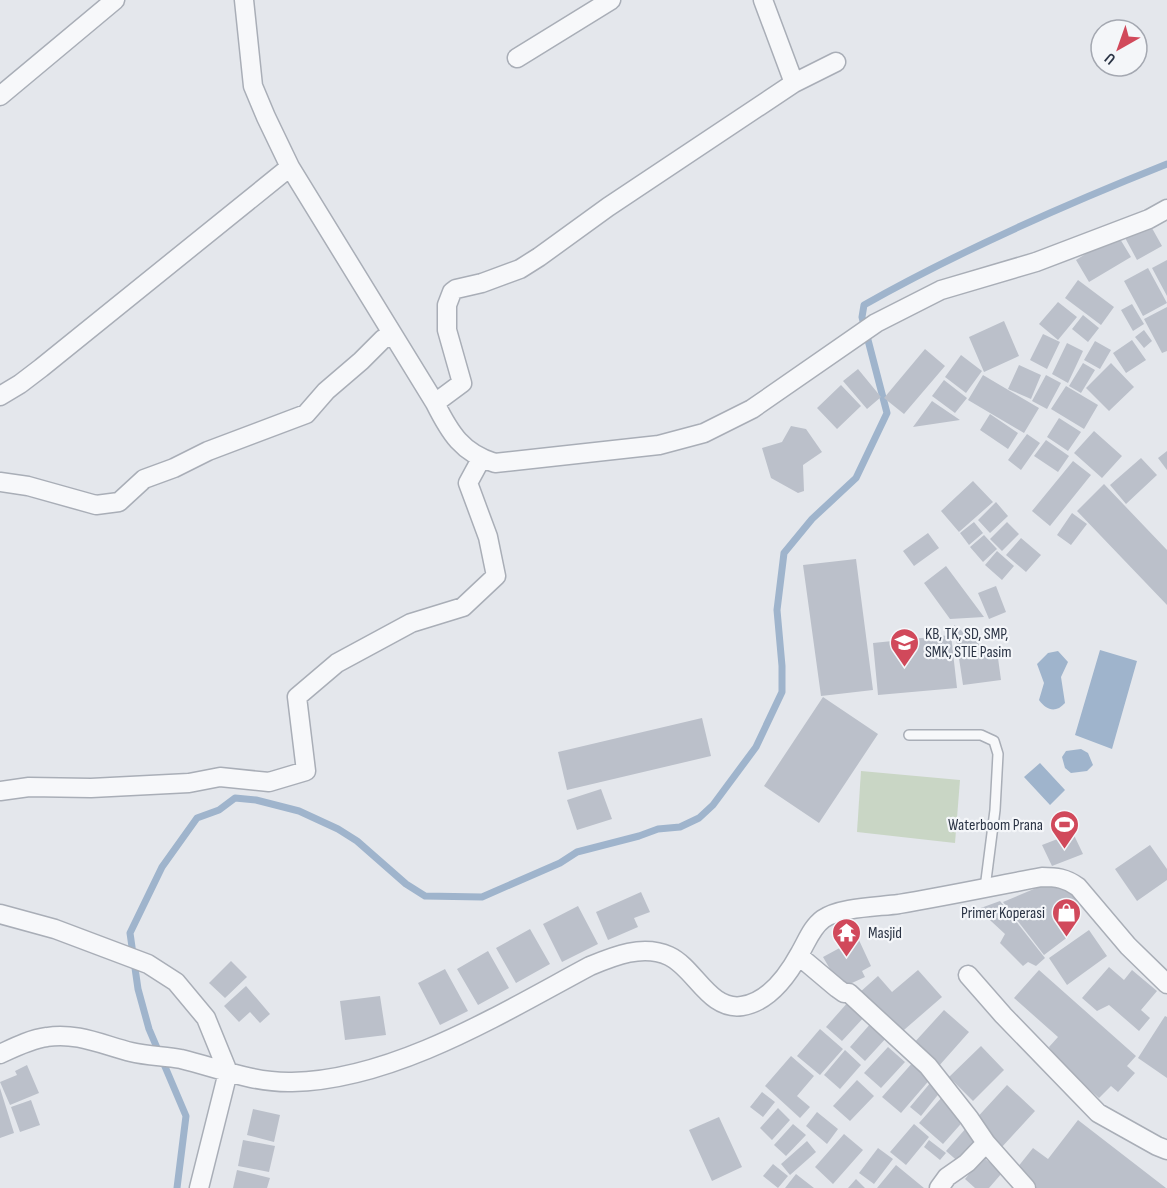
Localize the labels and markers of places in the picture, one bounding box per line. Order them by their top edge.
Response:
place label: KB, TK, SD, SMP, SMK, STIE Pasim [925,625,1012,662]
school or university icon: KB, TK, SD, SMP, SMK, STIE Pasim [888,626,920,668]
sports icon: Waterboom Prana [1048,808,1080,850]
place label: Waterboom Prana [948,816,1043,835]
shop icon: Primer Koperasi [1050,896,1082,938]
place label: Primer Koperasi [961,904,1045,923]
temple icon: Masjid [831,916,863,958]
place label: Masjid [868,924,902,943]

